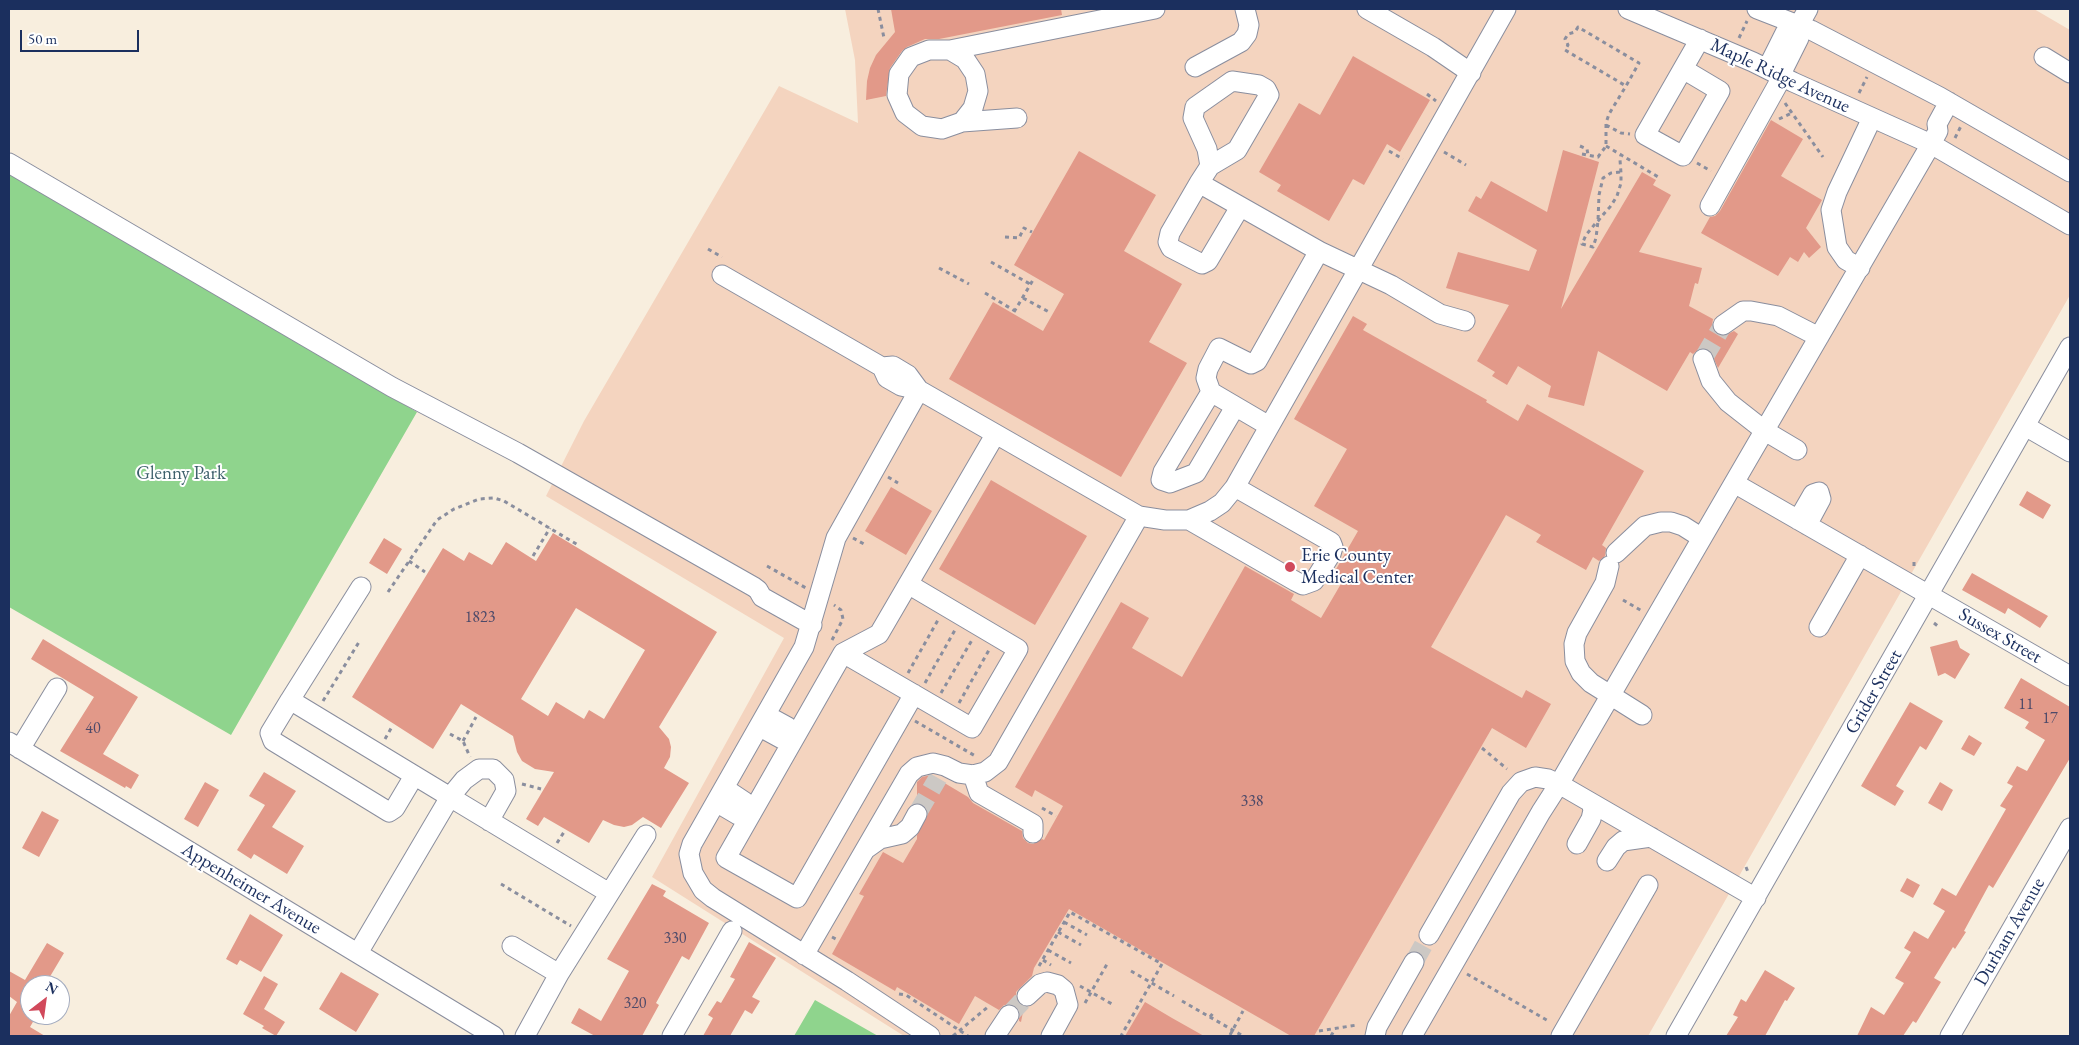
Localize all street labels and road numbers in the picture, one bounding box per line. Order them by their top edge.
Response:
street label: Maple Ridge Avenue [1707,34,1853,118]
street label: Sussex Street [1954,603,2046,669]
street label: Grider Street [1841,646,1907,738]
street label: Appenheimer Avenue [177,838,325,940]
street label: Durham Avenue [1970,874,2050,990]

